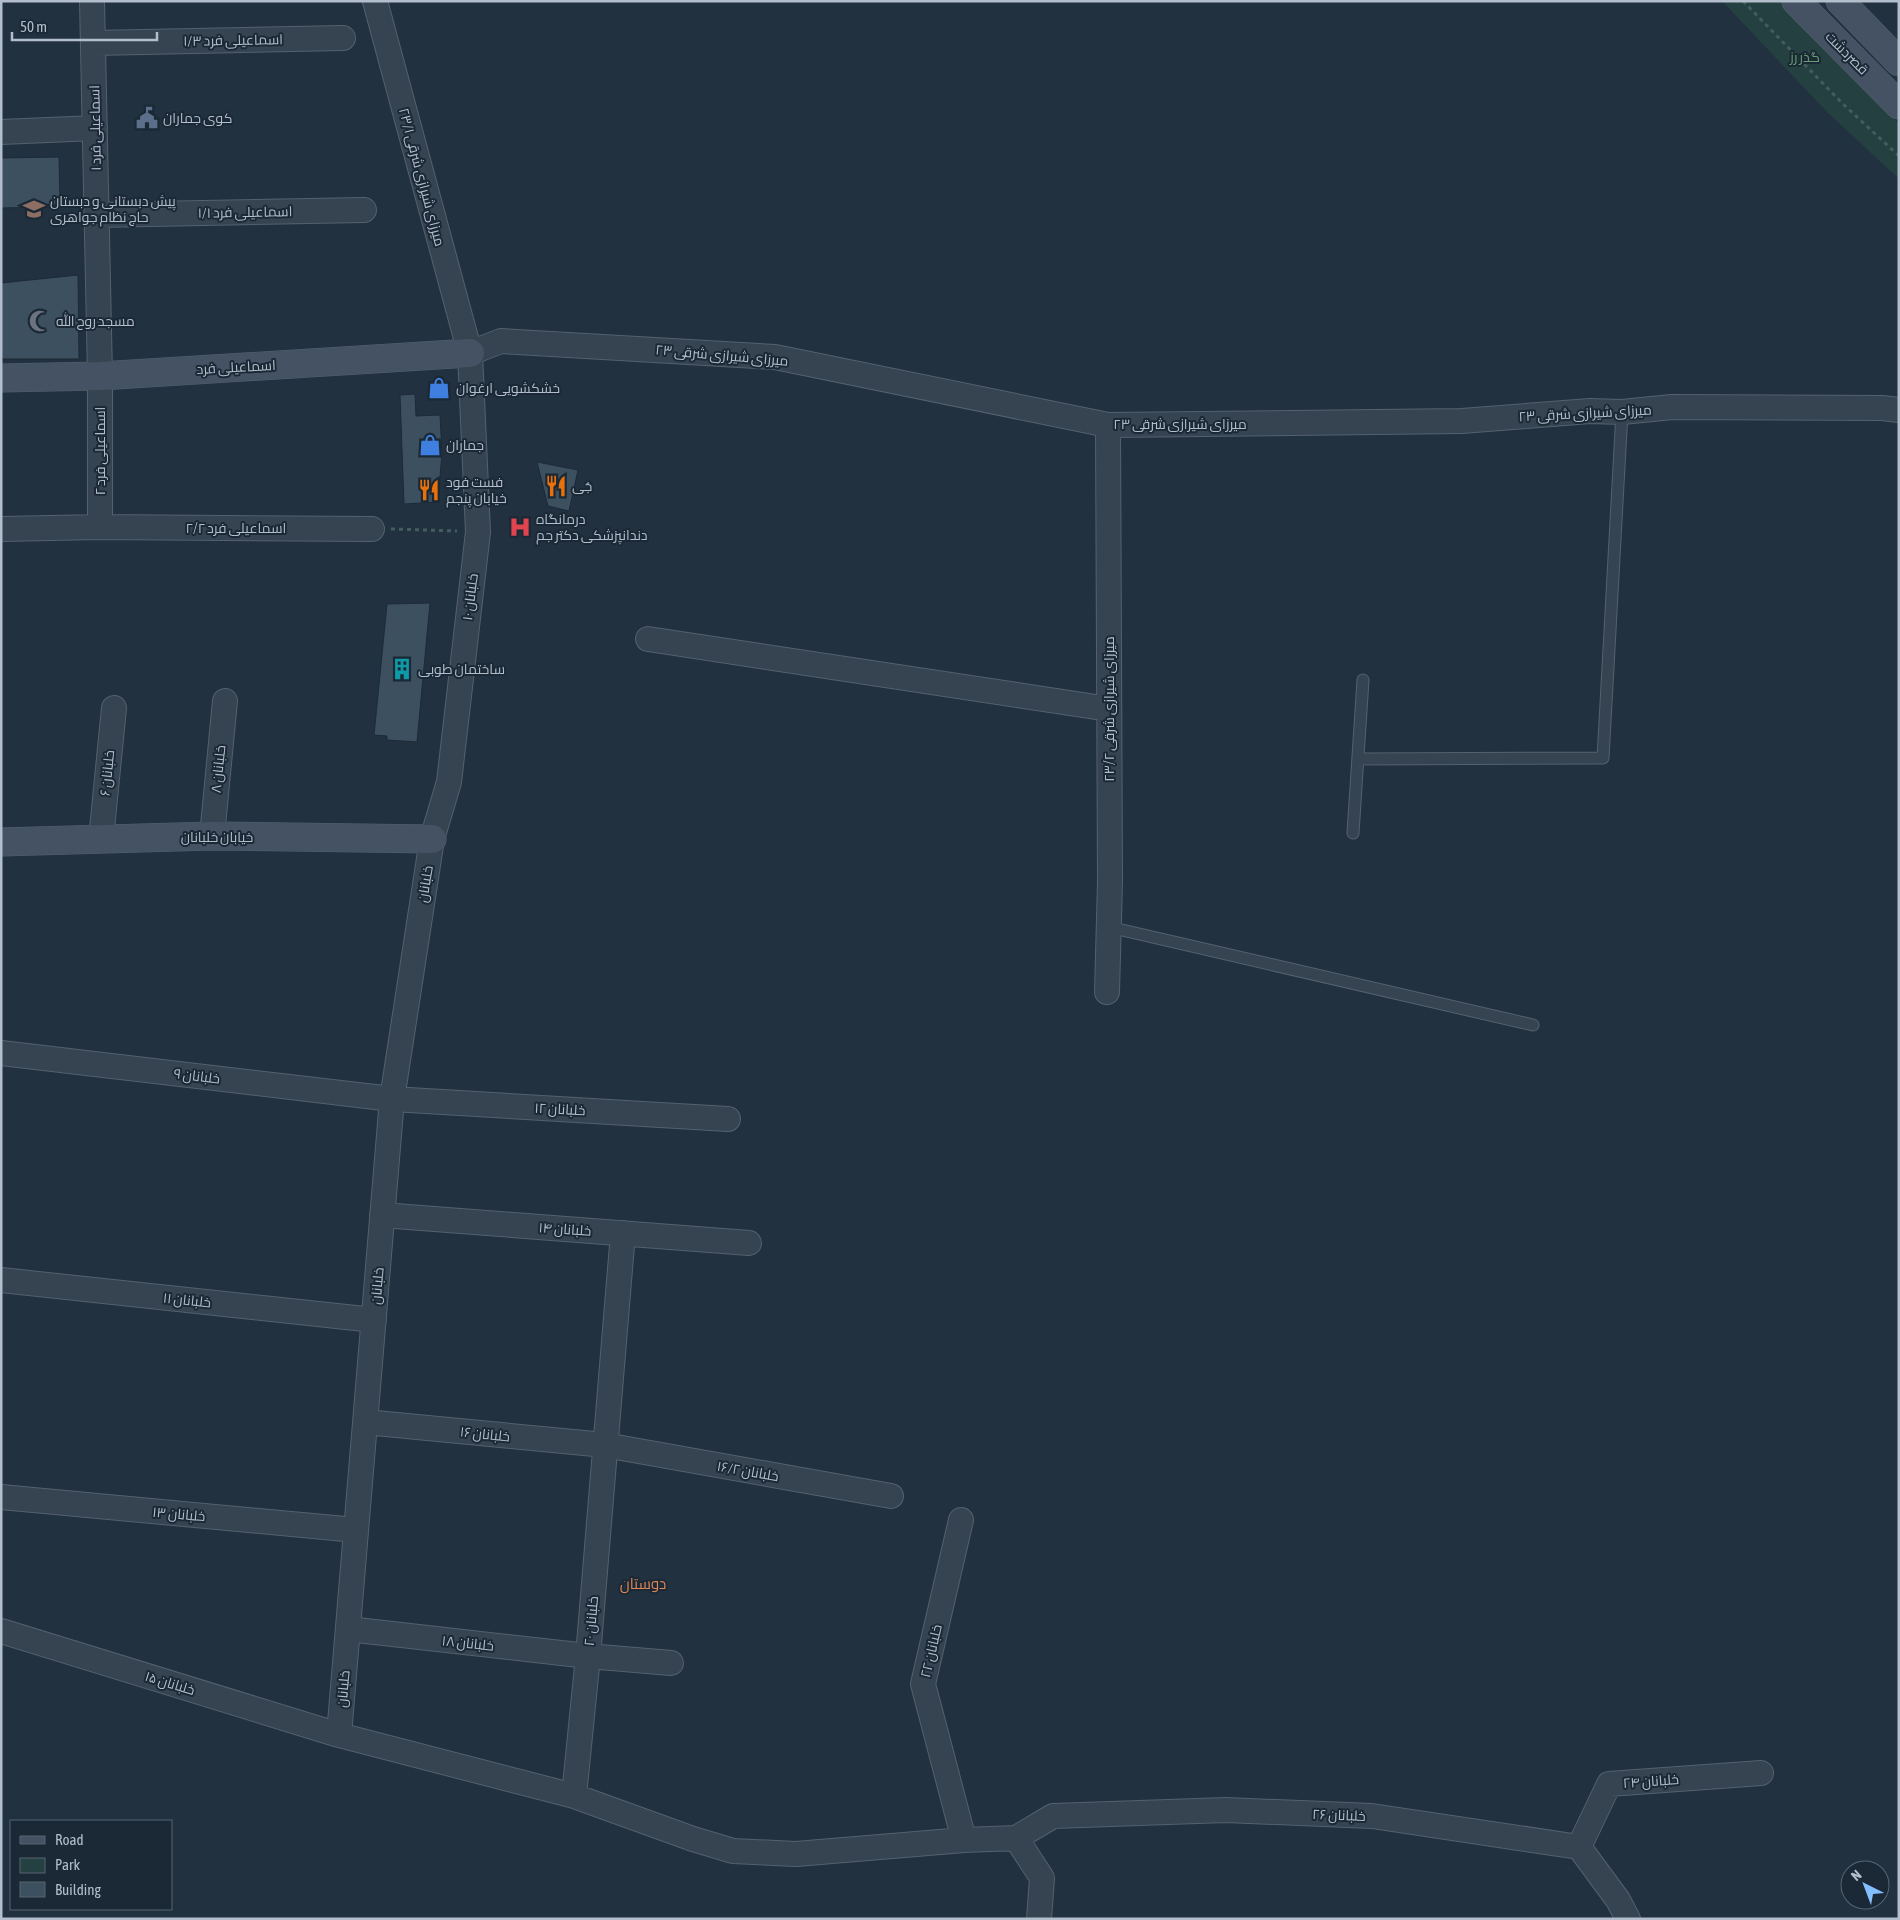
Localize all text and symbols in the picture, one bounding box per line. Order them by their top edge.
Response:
scale bar [12,10,158,42]
text: 50 m [20,18,47,35]
street label: قصردشت [1822,28,1872,78]
street label: ۱/۳ اسماعیلی فرد [183,31,283,49]
park label: گذر رز [1789,49,1820,65]
street label: ۱ اسماعیلی فرد [86,85,104,171]
public building icon: کوی جماران [134,105,160,131]
street label: ۲۳/۱ میرزای شیرازی شرقی [396,106,448,248]
place label: کوی جماران [163,110,232,126]
place label: پیش دبستانی و دبستان حاج نظام جواهری [50,193,176,227]
school or university icon: پیش دبستانی و دبستان حاج نظام جواهری [21,196,47,222]
street label: ۱/۱ اسماعیلی فرد [198,203,292,221]
mosque icon: مسجد روح الله [27,308,53,334]
place label: مسجد روح الله [56,312,135,330]
street label: ۲۳ میرزای شیرازی شرقی [655,341,789,369]
street label: اسماعیلی فرد [196,357,276,377]
shop icon: خشکشویی ارغوان [426,375,452,401]
place label: خشکشویی ارغوان [456,380,560,396]
street label: ۲۳ میرزای شیرازی شرقی [1518,402,1652,424]
street label: ۲ اسماعیلی فرد [92,407,108,495]
street label: ۲۳ میرزای شیرازی شرقی [1113,416,1247,432]
shop icon: جماران [417,432,443,458]
place label: جماران [446,437,484,453]
restaurant icon: جُی [543,473,569,499]
place label: فست فود خیابان پنجم [446,474,507,508]
restaurant icon: فست فود خیابان پنجم [416,477,442,503]
place label: جُی [572,478,592,494]
place label: درمانگاه دندانپزشکی دکتر جم [536,511,648,545]
hospital icon: درمانگاه دندانپزشکی دکتر جم [507,514,533,540]
street label: ۲/۲ اسماعیلی فرد [186,520,286,536]
street label: ۱۰ خلبانان [459,573,481,621]
street label: ۲۳/۲ میرزای شیرازی شرقی [1101,636,1117,782]
building icon: ساختمان طوبی [389,656,415,682]
place label: ساختمان طوبی [418,661,505,677]
street label: ۸ خلبانان [208,744,228,794]
street label: ۶ خلبانان [97,749,117,797]
street label: خیابان خلبانان [181,829,253,845]
street label: خلبانان [414,864,436,904]
street label: ۹ خلبانان [173,1065,221,1087]
street label: ۱۲ خلبانان [534,1100,586,1118]
street label: ۱۴ خلبانان [538,1219,592,1239]
street label: خلبانان [367,1267,387,1305]
street label: ۱۱ خلبانان [162,1290,212,1310]
street label: ۱۶ خلبانان [459,1423,511,1445]
street label: ۱۶/۲ خلبانان [716,1458,780,1484]
street label: ۱۳ خلبانان [152,1504,206,1524]
district label: دوستان [620,1575,666,1594]
street label: ۲۰ خلبانان [581,1595,601,1647]
street label: ۲۲ خلبانان [917,1623,945,1679]
street label: ۱۸ خلبانان [441,1632,495,1654]
street label: ۱۵ خلبانان [143,1668,197,1698]
street label: خلبانان [333,1670,353,1708]
street label: ۲۴ خلبانان [1622,1771,1680,1791]
street label: ۲۶ خلبانان [1312,1806,1366,1824]
legend [10,1820,172,1910]
text: Road [55,1831,84,1848]
text: Park [55,1856,80,1873]
north arrow [1840,1860,1890,1910]
text: N [1848,1867,1865,1884]
text: Building [55,1881,101,1898]

